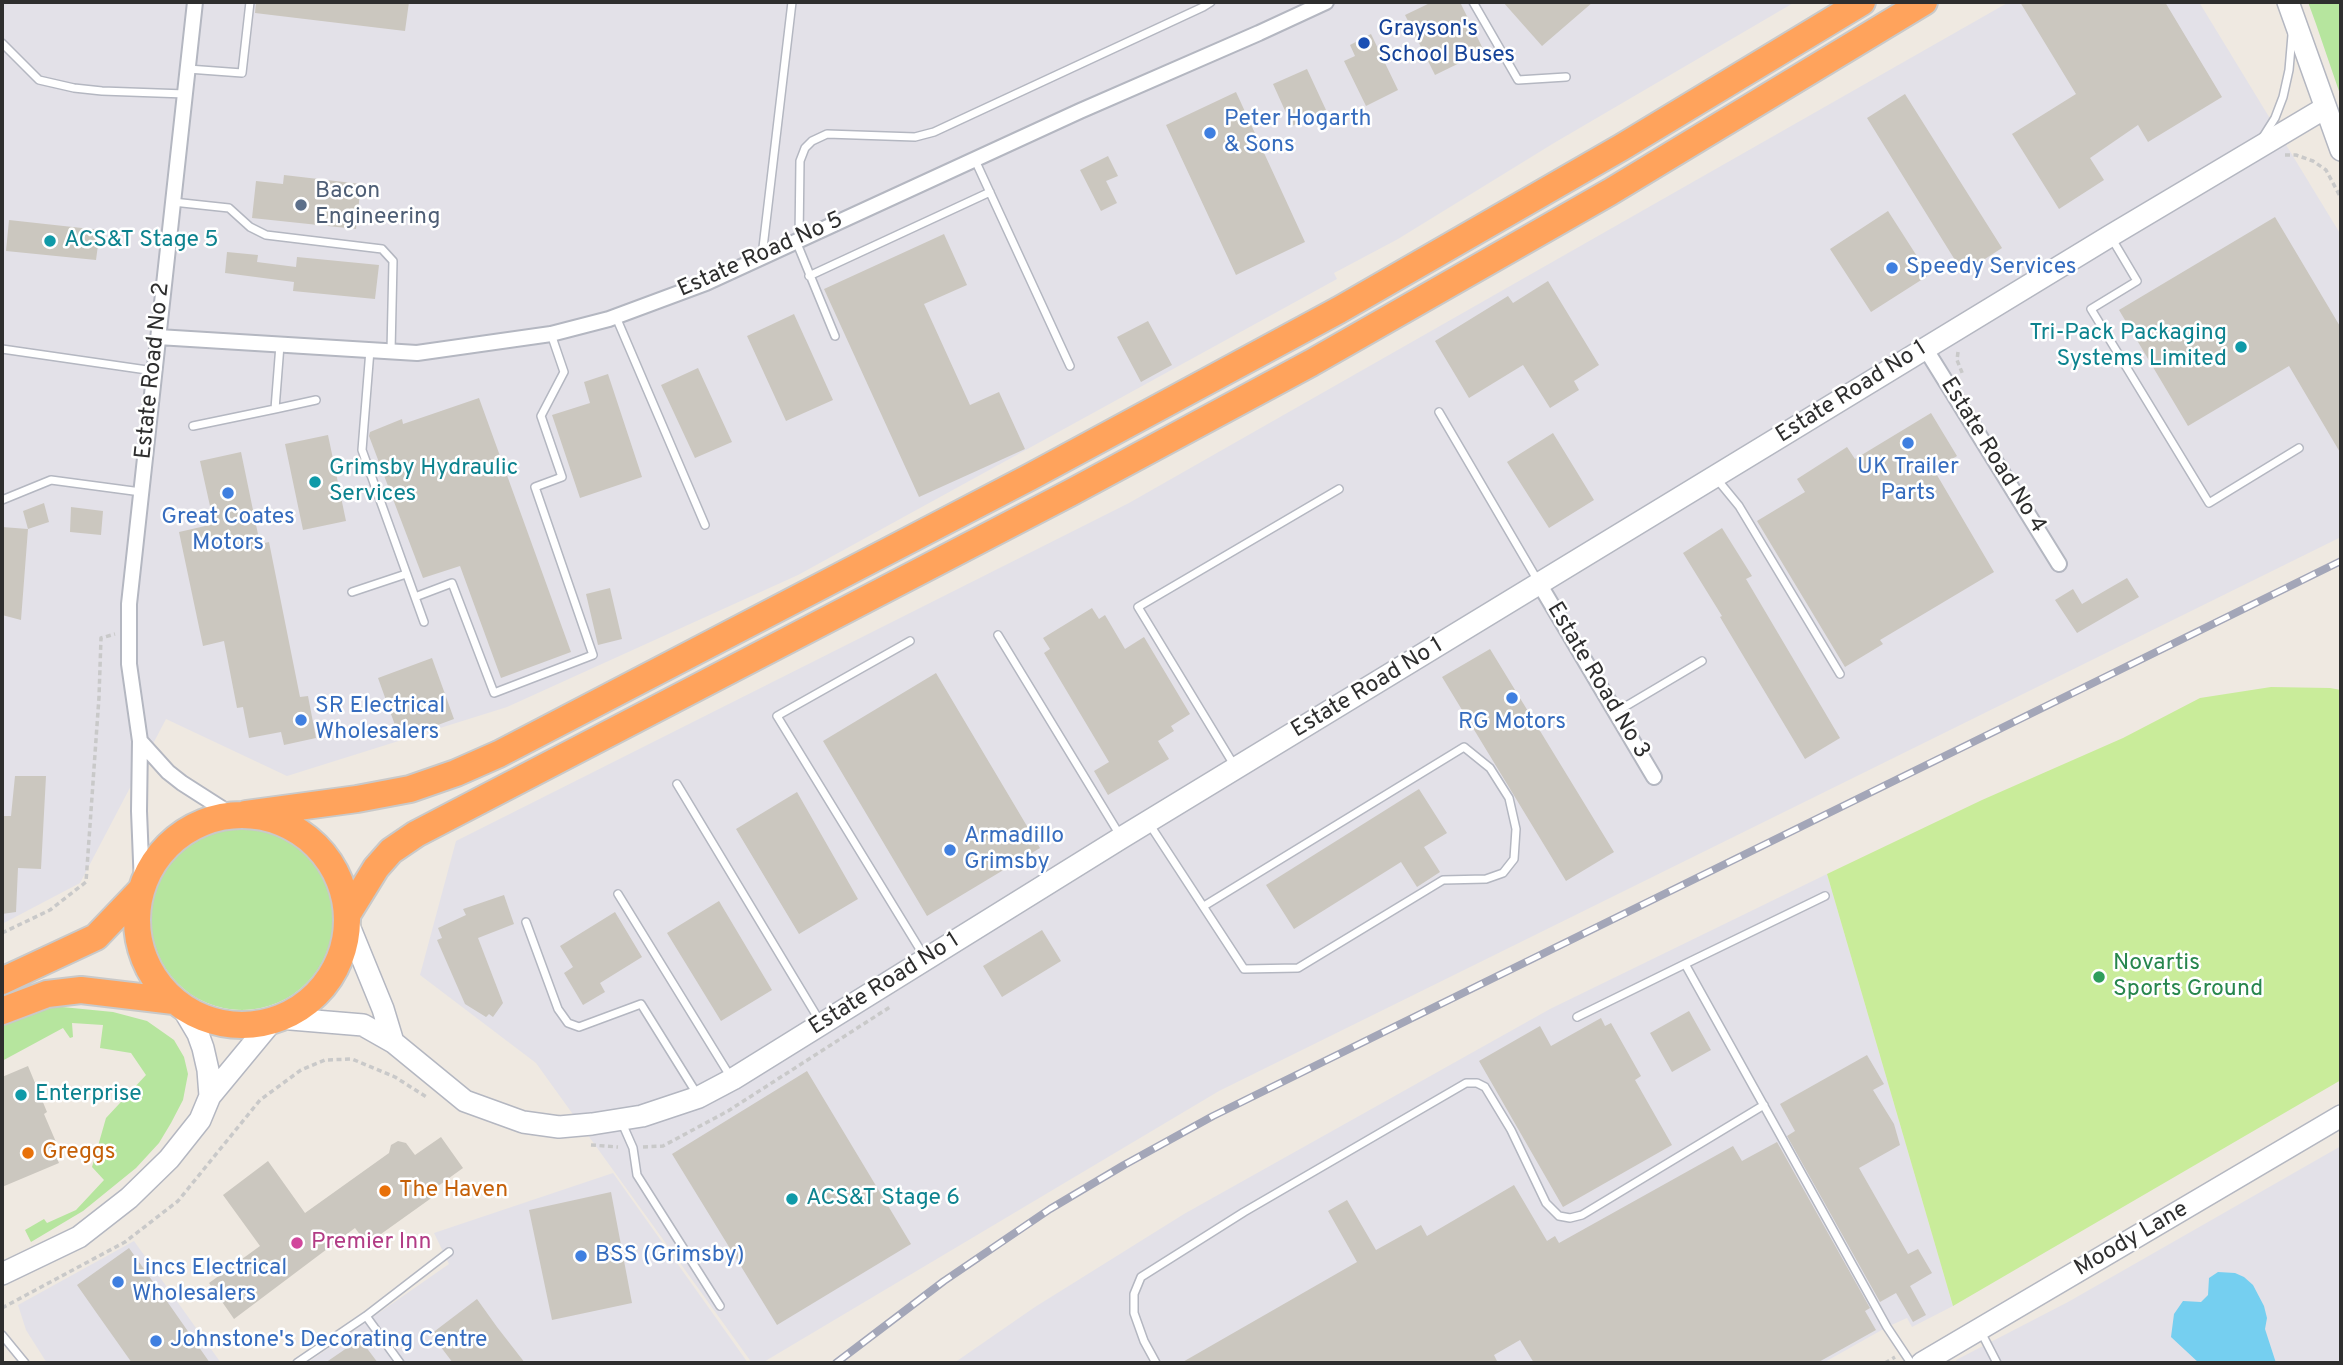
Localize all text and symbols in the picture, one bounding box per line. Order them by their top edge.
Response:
place label: Grayson's School Buses [1378,16,1515,70]
marker: Grayson's School Buses [1356,35,1372,51]
place label: Peter Hogarth & Sons [1224,106,1371,160]
marker: Peter Hogarth & Sons [1202,125,1218,141]
place label: Bacon Engineering [315,178,440,232]
marker: Bacon Engineering [293,197,309,213]
street label: Estate Road No 5 [674,207,848,305]
place label: ACS&T Stage 5 [64,227,219,255]
marker: ACS&T Stage 5 [42,233,58,249]
place label: Speedy Services [1906,254,2077,282]
marker: Speedy Services [1884,260,1900,276]
street label: Estate Road No 2 [131,281,177,461]
place label: Tri-Pack Packaging Systems Limited [2029,320,2227,374]
street label: Estate Road No 1 [1772,336,1932,450]
marker: Tri-Pack Packaging Systems Limited [2233,339,2249,355]
street label: Estate Road No 4 [1933,373,2051,539]
marker: UK Trailer Parts [1900,435,1916,451]
place label: UK Trailer Parts [1857,454,1959,508]
place label: Grimsby Hydraulic Services [329,455,518,509]
marker: Grimsby Hydraulic Services [307,474,323,490]
marker: Great Coates Motors [220,485,236,501]
place label: Great Coates Motors [161,504,295,558]
street label: Estate Road No 3 [1539,598,1655,764]
street label: Estate Road No 1 [1287,633,1449,745]
marker: RG Motors [1504,690,1520,706]
place label: SR Electrical Wholesalers [315,693,445,747]
place label: RG Motors [1458,709,1566,737]
marker: SR Electrical Wholesalers [293,712,309,728]
place label: Armadillo Grimsby [964,823,1064,877]
marker: Armadillo Grimsby [942,842,958,858]
street label: Estate Road No 1 [805,928,965,1042]
place label: Novartis Sports Ground [2113,950,2263,1004]
marker: Novartis Sports Ground [2091,969,2107,985]
place label: Enterprise [35,1081,142,1109]
marker: Enterprise [13,1087,29,1103]
place label: Greggs [42,1139,116,1167]
marker: Greggs [20,1145,36,1161]
place label: The Haven [399,1177,508,1205]
marker: The Haven [377,1183,393,1199]
place label: ACS&T Stage 6 [806,1185,960,1213]
marker: ACS&T Stage 6 [784,1191,800,1207]
street label: Moody Lane [2070,1196,2194,1284]
place label: Premier Inn [311,1229,431,1257]
marker: Premier Inn [289,1235,305,1251]
place label: BSS (Grimsby) [595,1242,745,1270]
marker: BSS (Grimsby) [573,1248,589,1264]
place label: Lincs Electrical Wholesalers [132,1255,287,1309]
marker: Lincs Electrical Wholesalers [110,1274,126,1290]
place label: Johnstone's Decorating Centre [170,1327,487,1355]
marker: Johnstone's Decorating Centre [148,1333,164,1349]

